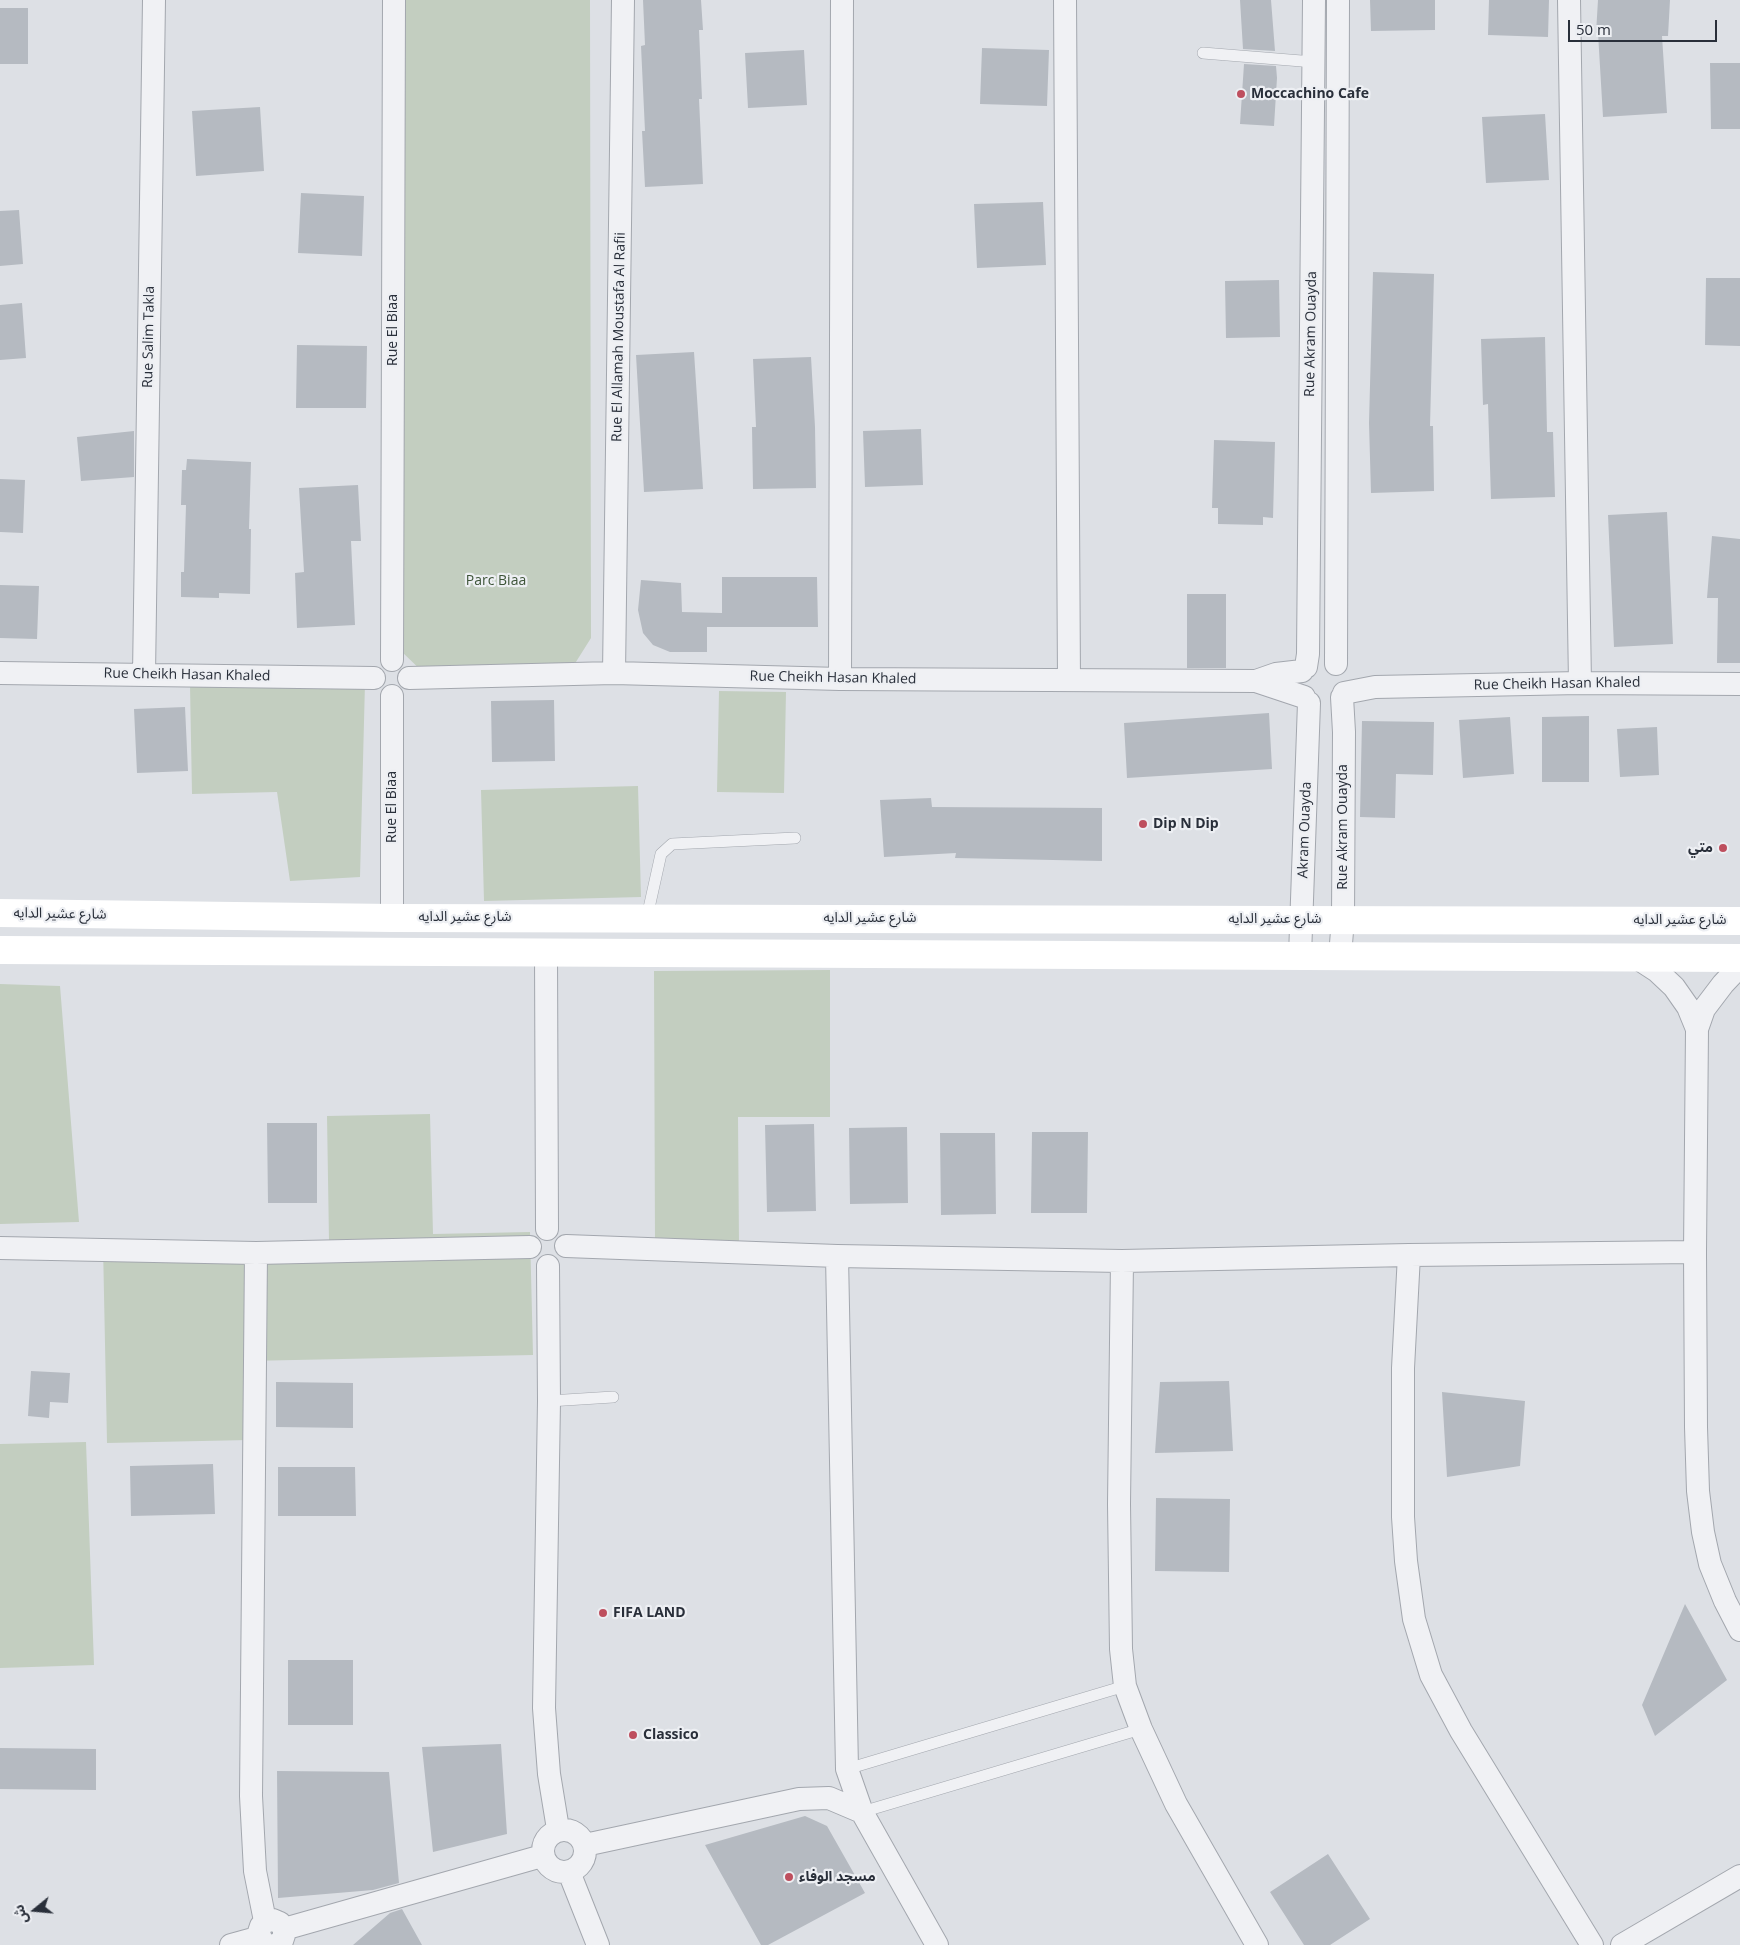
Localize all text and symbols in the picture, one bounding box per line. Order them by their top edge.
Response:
scale bar [1570,10,1719,42]
text: 50 m [1576,19,1611,39]
place label: Moccachino Cafe [1251,86,1369,102]
marker: Moccachino Cafe [1235,88,1247,100]
street label: Rue El Allamah Moustafa Al Rafii [609,232,629,442]
street label: Rue Akram Ouayda [1302,271,1320,397]
street label: Rue Salim Takla [140,286,158,388]
street label: Rue El Biaa [385,294,401,366]
park label: Parc Biaa [466,573,526,589]
street label: Rue Cheikh Hasan Khaled [103,665,271,685]
street label: Rue Cheikh Hasan Khaled [749,668,917,688]
street label: Rue Cheikh Hasan Khaled [1473,674,1641,694]
street label: Rue Akram Ouayda [1335,764,1351,890]
street label: Rue El Biaa [384,771,400,843]
street label: Akram Ouayda [1295,781,1315,879]
place label: Dip N Dip [1153,816,1219,832]
marker: Dip N Dip [1137,818,1149,830]
place label: متي [1688,840,1713,856]
marker: متي [1717,842,1729,854]
street label: شارع عشير الدايه [13,905,107,923]
street label: شارع عشير الدايه [418,909,512,925]
street label: شارع عشير الدايه [823,910,917,926]
street label: شارع عشير الدايه [1228,911,1322,927]
street label: شارع عشير الدايه [1633,912,1727,928]
place label: FIFA LAND [613,1605,686,1621]
marker: FIFA LAND [597,1607,609,1619]
place label: Classico [643,1727,699,1743]
marker: Classico [627,1729,639,1741]
place label: مسجد الوفاء [799,1869,876,1885]
marker: مسجد الوفاء [783,1871,795,1883]
north arrow [10,1885,60,1935]
text: ش [8,1903,32,1926]

